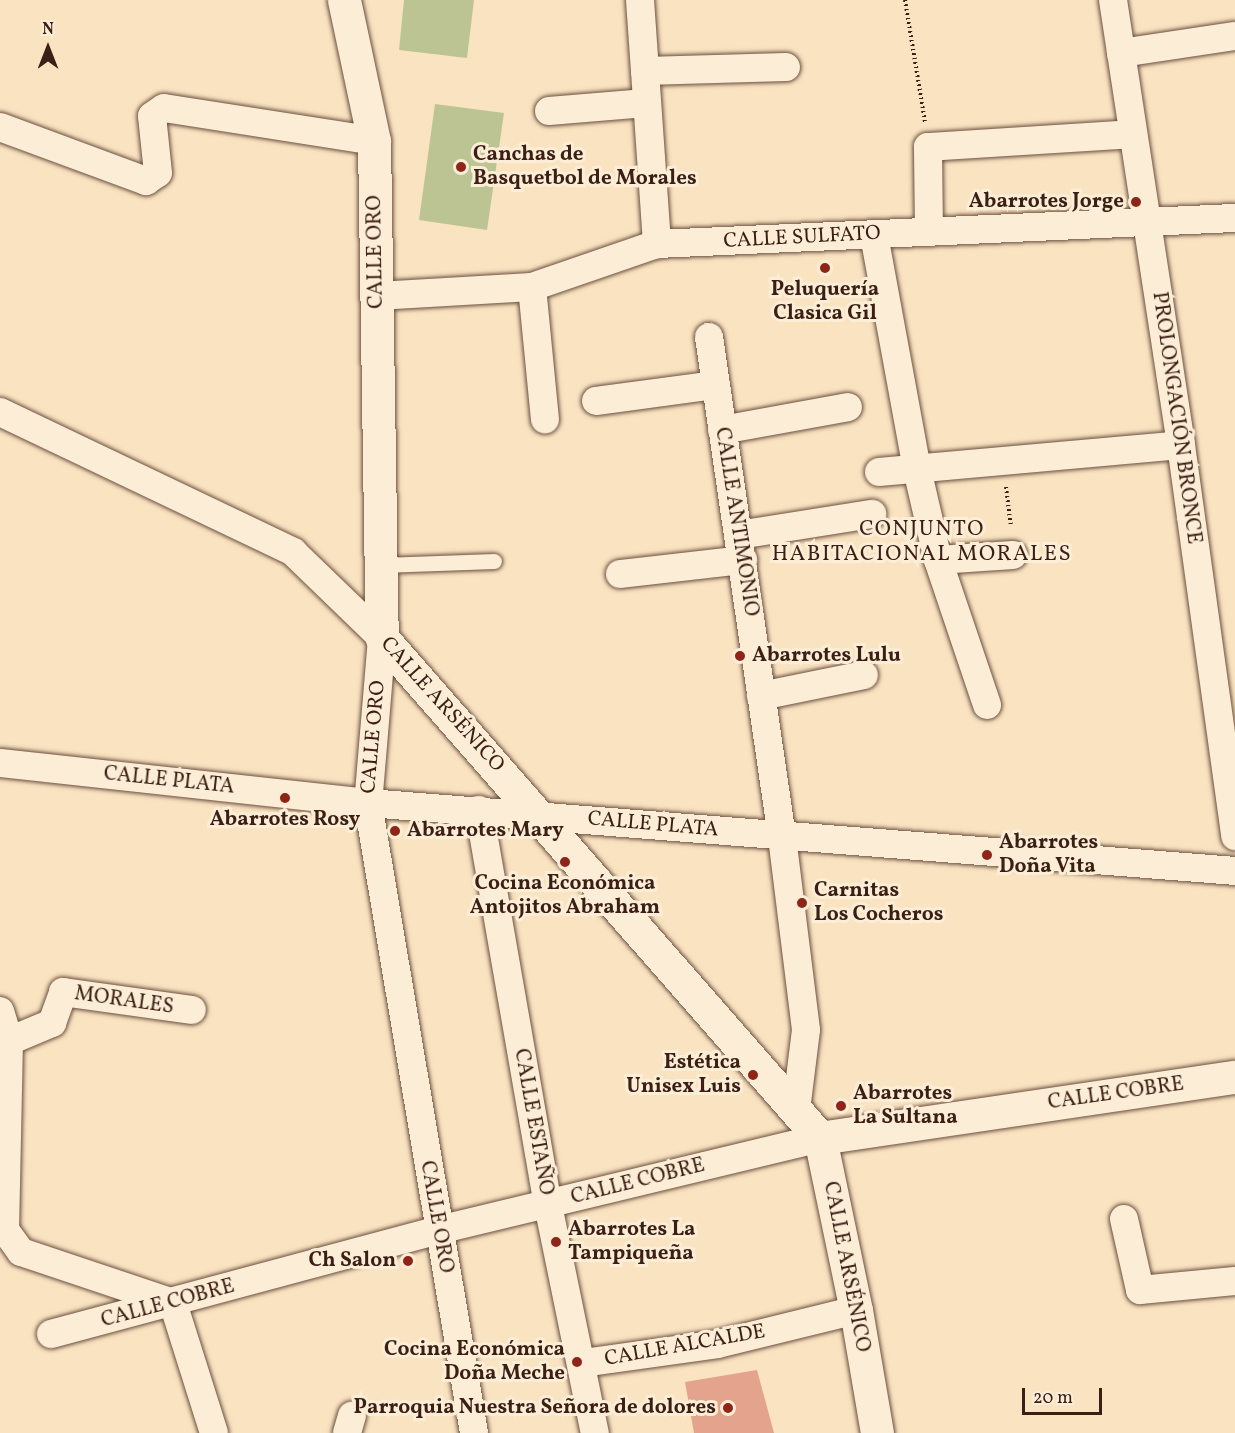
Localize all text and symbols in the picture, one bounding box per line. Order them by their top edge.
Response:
north arrow [18,18,78,78]
text: N [42,19,54,41]
place label: Canchas de Basquetbol de Morales [473,142,697,192]
marker: Canchas de Basquetbol de Morales [454,160,468,174]
place label: Abarrotes Jorge [969,189,1124,215]
street label: CALLE ORO [362,195,390,309]
marker: Abarrotes Jorge [1129,195,1143,209]
street label: CALLE SULFATO [723,221,881,255]
marker: Peluquería Clasica Gil [818,261,832,275]
place label: Peluquería Clasica Gil [771,277,879,327]
street label: PROLONGACIÓN BRONCE [1146,290,1206,546]
street label: CALLE ANTIMONIO [709,426,763,618]
district label: CONJUNTO HABITACIONAL MORALES [772,516,1072,568]
street label: CALLE ARSÉNICO [375,632,509,778]
place label: Abarrotes Lulu [752,643,901,669]
marker: Abarrotes Lulu [733,649,747,663]
street label: CALLE ORO [357,679,391,795]
street label: CALLE PLATA [102,762,236,800]
marker: Abarrotes Rosy [278,791,292,805]
place label: Abarrotes Rosy [210,807,360,833]
street label: CALLE PLATA [587,807,719,843]
place label: Abarrotes Mary [407,818,564,844]
marker: Abarrotes Mary [388,824,402,838]
place label: Abarrotes Doña Vita [999,830,1098,880]
marker: Abarrotes Doña Vita [980,848,994,862]
marker: Cocina Económica Antojitos Abraham [558,855,572,869]
place label: Cocina Económica Antojitos Abraham [470,871,660,921]
place label: Carnitas Los Cocheros [814,878,943,928]
marker: Carnitas Los Cocheros [795,896,809,910]
street label: MORALES [73,982,175,1020]
street label: CALLE ESTAÑO [508,1047,558,1197]
place label: Estética Unisex Luis [626,1050,741,1100]
marker: Estética Unisex Luis [746,1068,760,1082]
street label: CALLE COBRE [1046,1072,1186,1116]
place label: Abarrotes La Sultana [853,1081,958,1131]
marker: Abarrotes La Sultana [834,1099,848,1113]
street label: CALLE COBRE [568,1153,708,1211]
street label: CALLE ORO [414,1159,458,1275]
street label: CALLE ARSÉNICO [817,1179,875,1355]
place label: Abarrotes La Tampiqueña [568,1217,695,1267]
marker: Abarrotes La Tampiqueña [549,1235,563,1249]
place label: Ch Salon [309,1248,396,1274]
marker: Ch Salon [401,1254,415,1268]
street label: CALLE COBRE [99,1274,237,1334]
street label: CALLE ALCALDE [603,1319,767,1373]
place label: Cocina Económica Doña Meche [384,1337,565,1387]
marker: Cocina Económica Doña Meche [570,1355,584,1369]
scale bar [1025,1376,1104,1414]
text: 20 m [1033,1386,1073,1411]
place label: Parroquia Nuestra Señora de dolores [354,1395,716,1421]
marker: Parroquia Nuestra Señora de dolores [721,1401,735,1415]

